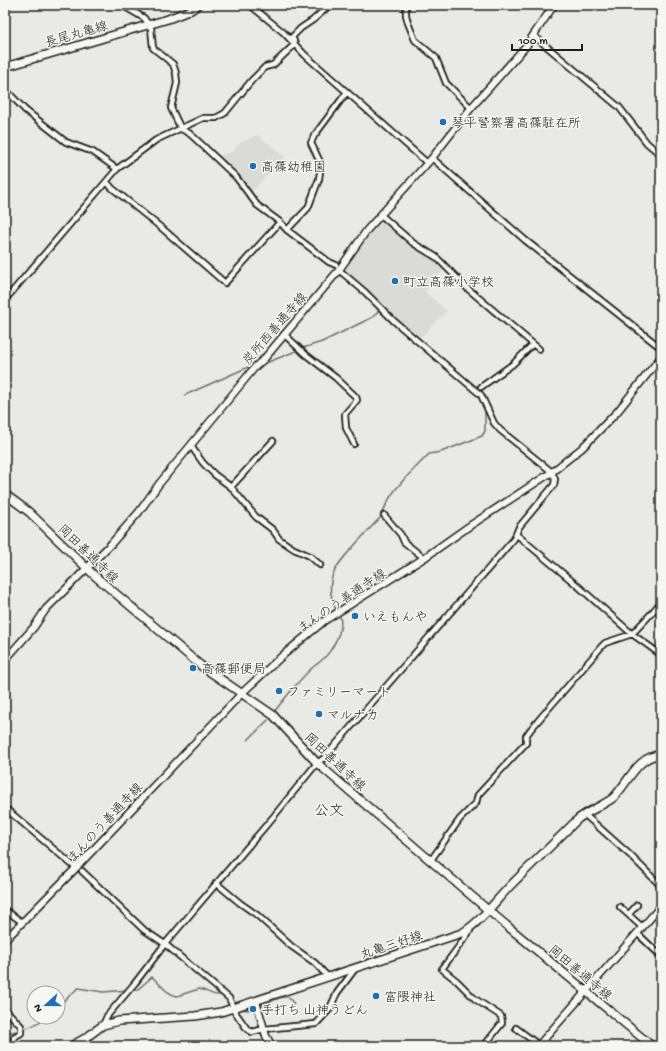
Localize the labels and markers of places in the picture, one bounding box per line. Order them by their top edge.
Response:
place label: 琴平警察署高篠駐在所 [451,116,581,132]
marker: 琴平警察署高篠駐在所 [438,117,448,127]
place label: 高篠幼稚園 [261,160,326,176]
marker: 高篠幼稚園 [248,161,258,171]
marker: 町立高篠小学校 [390,276,400,286]
place label: 町立高篠小学校 [403,276,494,291]
place label: いえもんや [363,610,427,626]
marker: いえもんや [350,611,360,621]
place label: 高篠郵便局 [201,662,266,678]
marker: 高篠郵便局 [188,663,198,673]
marker: ファミリーマート [274,686,284,696]
place label: ファミリーマート [287,686,391,701]
marker: マルナカ [314,709,324,719]
place label: マルナカ [327,709,379,724]
place label: 富隈神社 [384,990,436,1006]
marker: 富隈神社 [371,991,381,1001]
marker: 手打ち 山神うどん [248,1004,258,1014]
place label: 手打ち 山神うどん [261,1004,368,1019]

